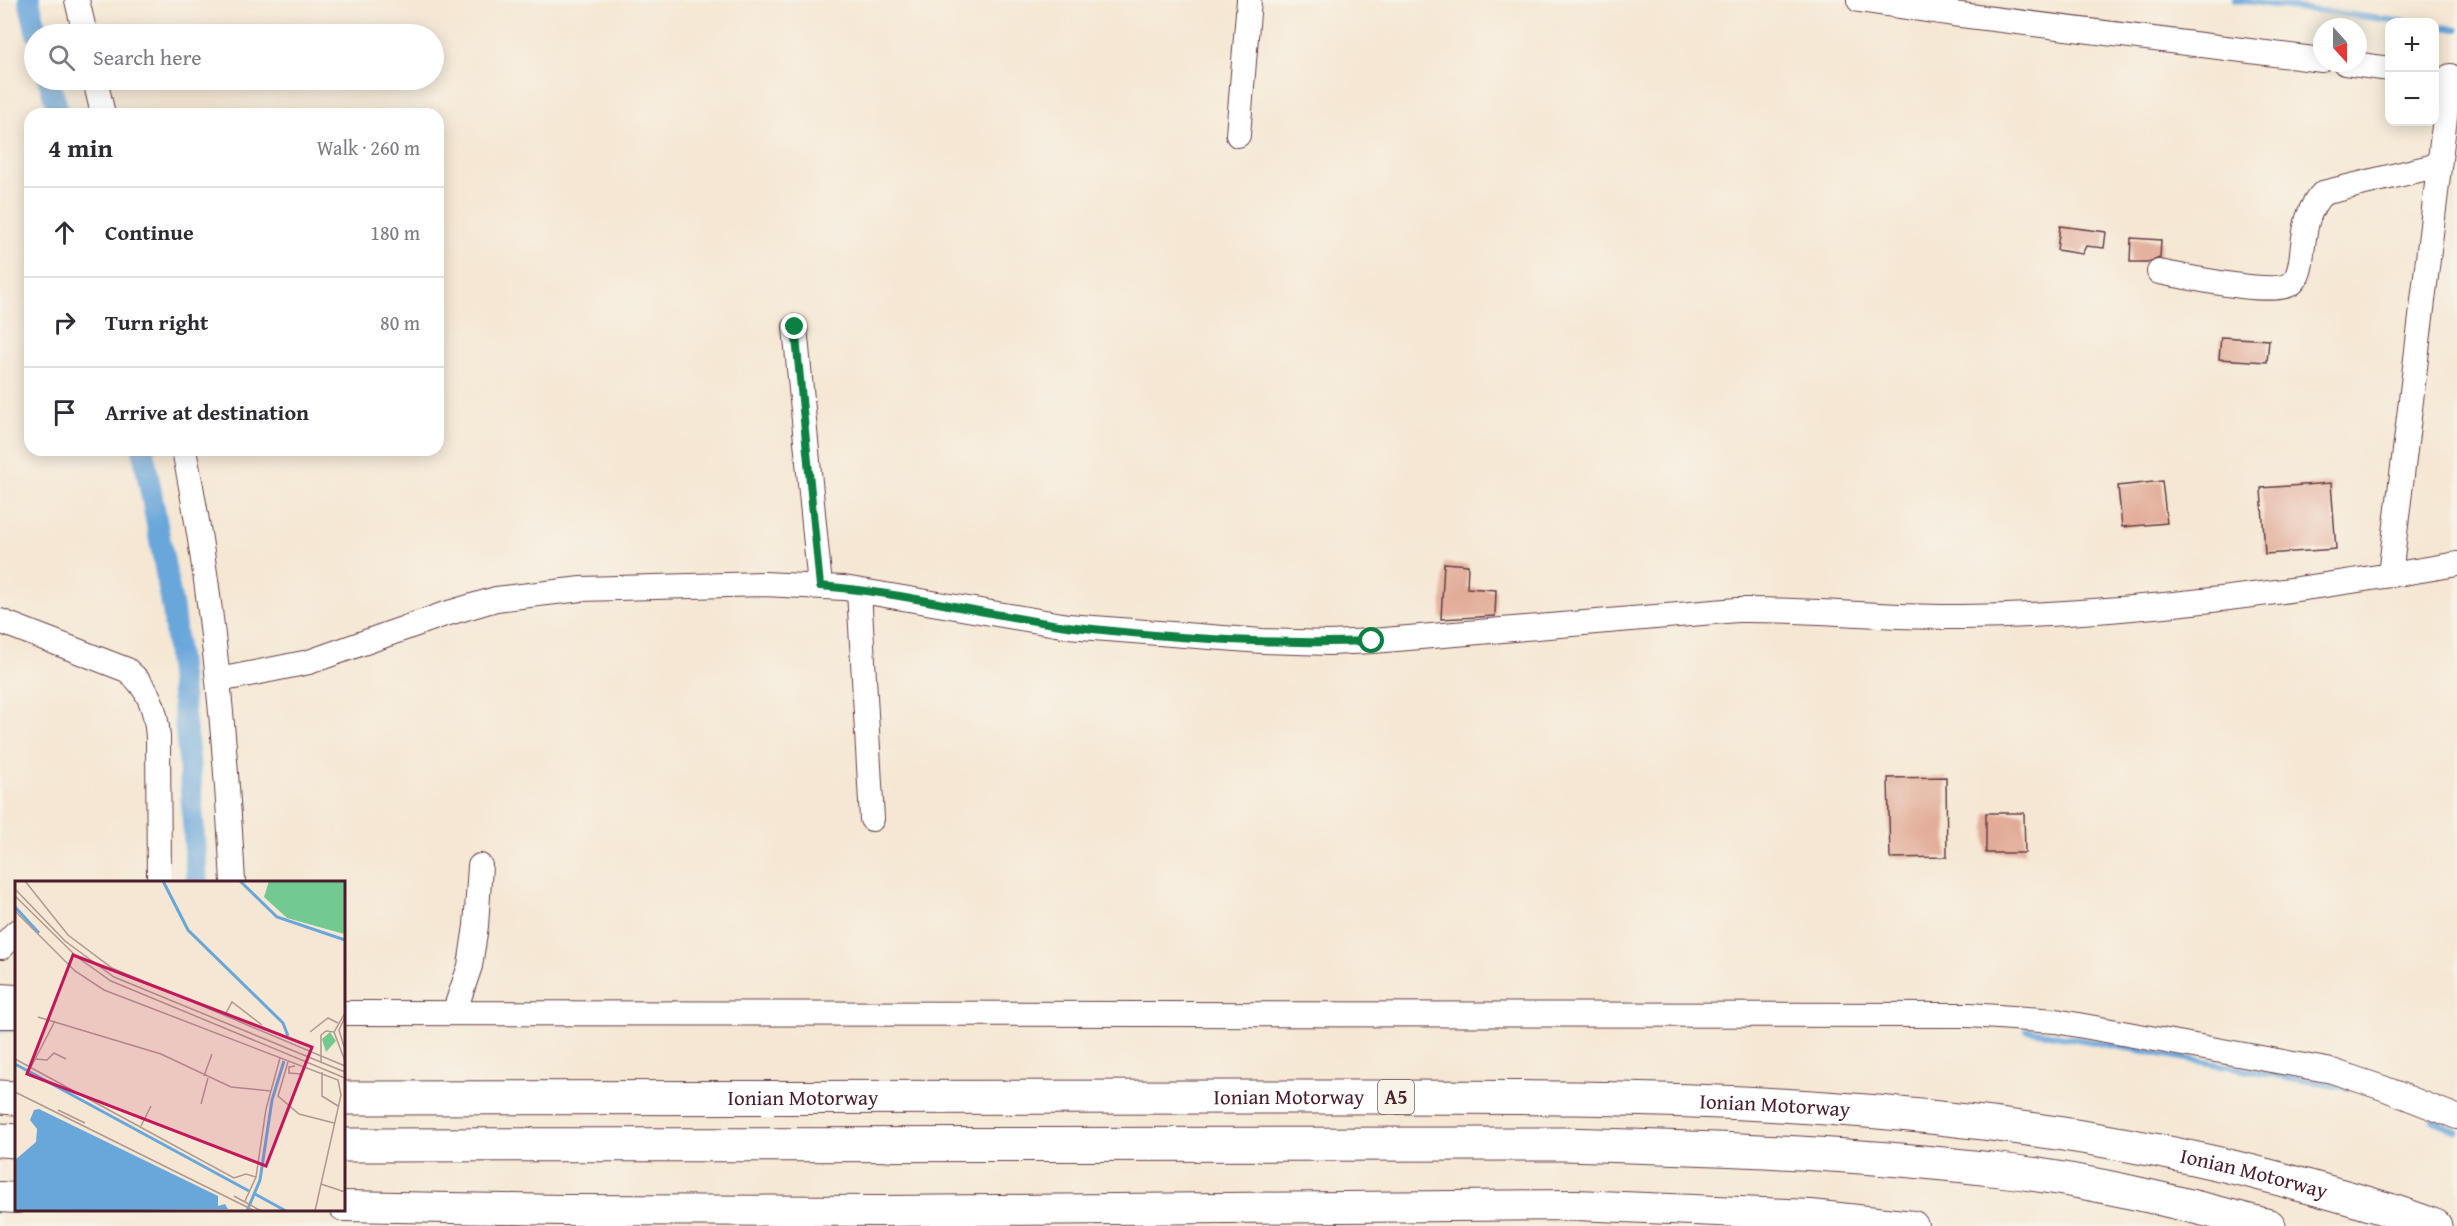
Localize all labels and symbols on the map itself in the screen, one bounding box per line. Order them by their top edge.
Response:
north arrow [2313,18,2367,72]
route end [781,313,807,339]
route start [1358,627,1384,653]
inset map [15,881,345,1211]
road number: Α5 [1378,1080,1414,1114]
street label: Ionian Motorway [1213,1081,1365,1112]
street label: Ionian Motorway [727,1082,879,1113]
street label: Ionian Motorway [1699,1085,1852,1125]
street label: Ionian Motorway [2178,1140,2332,1206]

